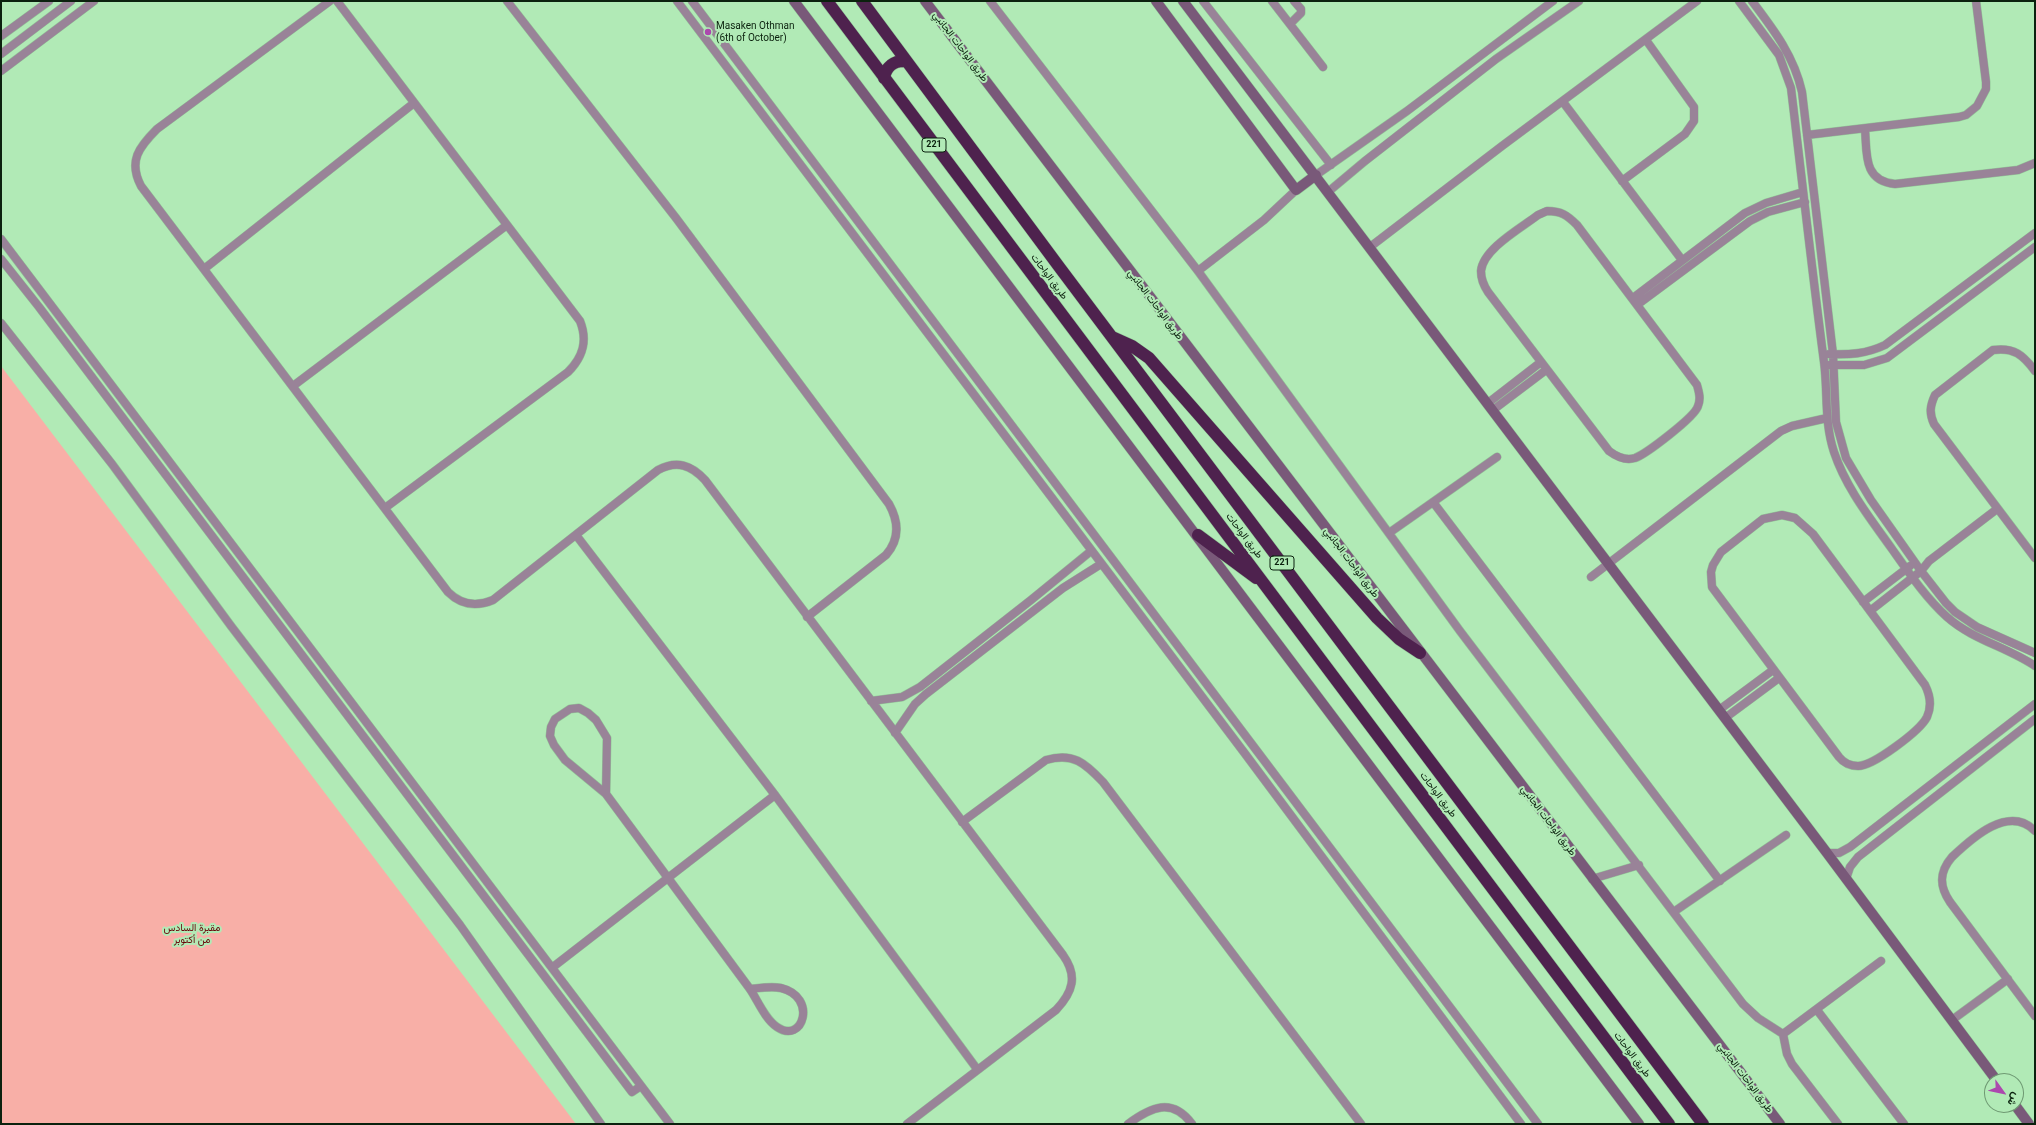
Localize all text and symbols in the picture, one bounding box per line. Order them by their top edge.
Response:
street label: طريق الواحات الجانبي [930,10,990,84]
place label: Masaken Othman (6th of October) [716,20,794,44]
marker: Masaken Othman (6th of October) [703,27,713,37]
road number: 221 [922,138,946,152]
street label: طريق الواحات [1028,252,1070,302]
street label: طريق الواحات الجانبي [1125,268,1185,342]
street label: طريق الواحات [1223,511,1265,561]
street label: طريق الواحات الجانبي [1321,526,1381,600]
road number: 221 [1270,556,1294,570]
street label: طريق الواحات [1417,770,1459,820]
street label: طريق الواحات الجانبي [1518,784,1578,858]
park label: مقبرة السادس من أكتوبر [164,922,220,946]
street label: طريق الواحات [1611,1030,1653,1080]
street label: طريق الواحات الجانبي [1715,1041,1775,1115]
north arrow [1984,1073,2024,1113]
text: ش [2005,1090,2023,1108]

